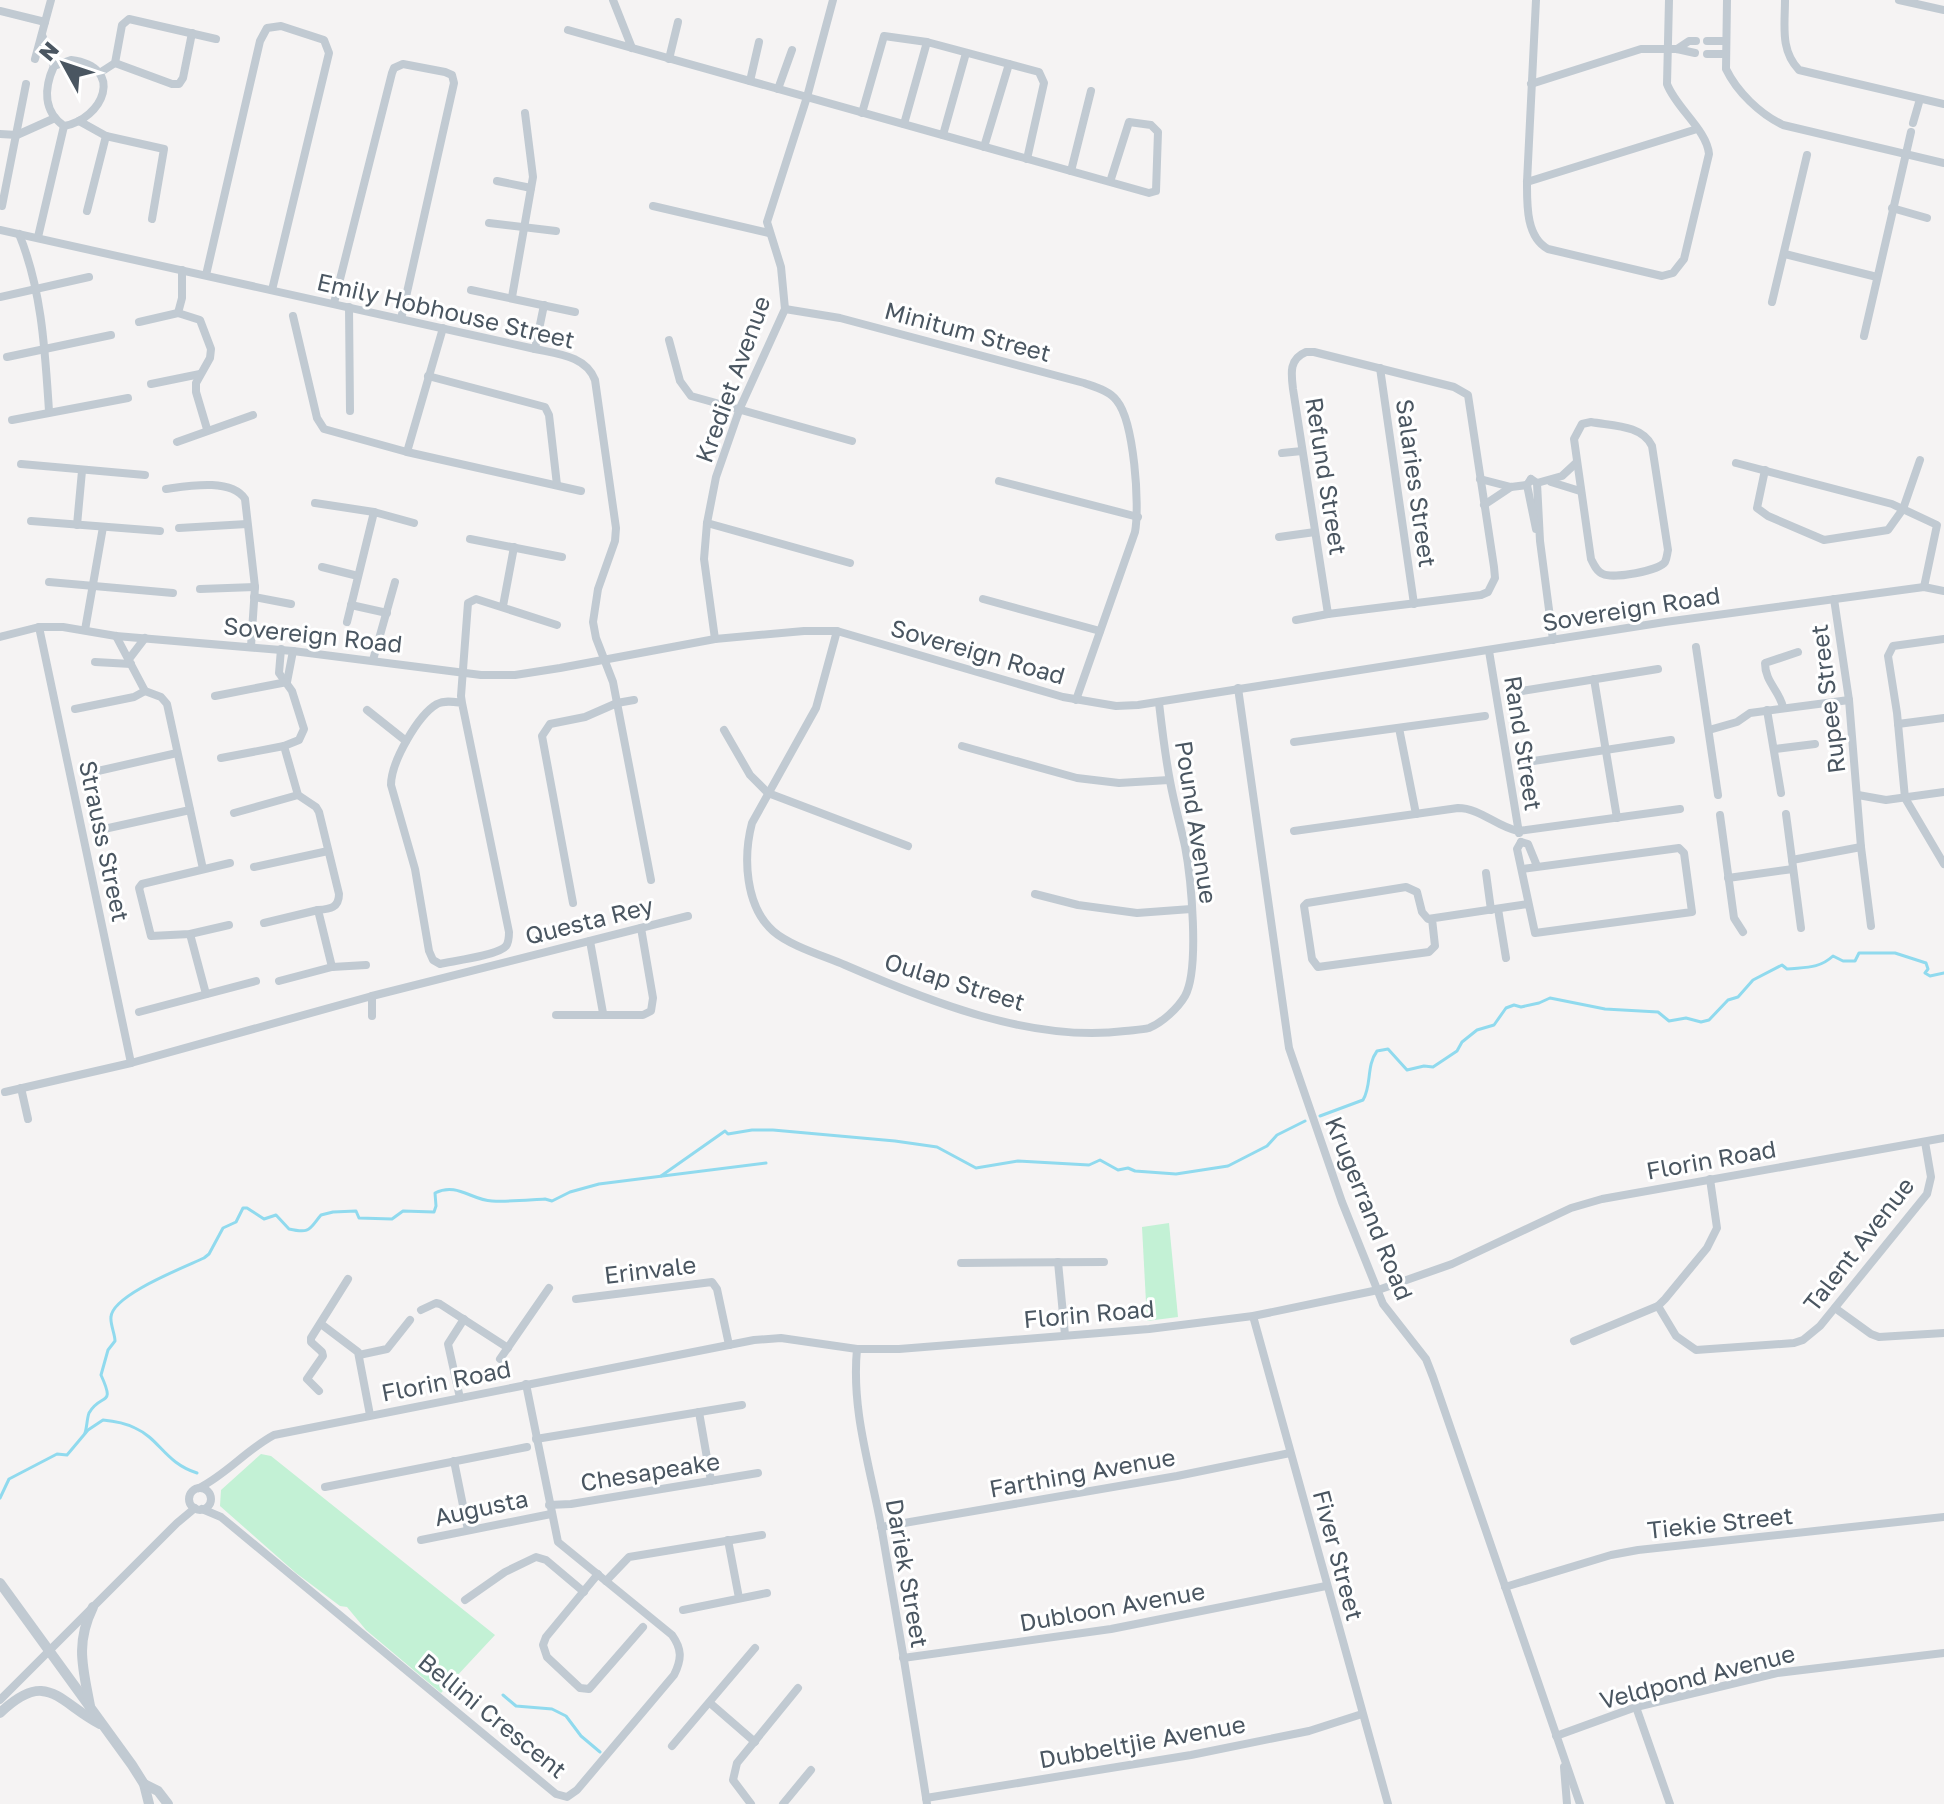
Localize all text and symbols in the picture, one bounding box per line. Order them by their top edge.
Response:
north arrow [24,24,104,104]
text: N [33,36,64,66]
street label: Emily Hobhouse Street [314,266,578,354]
street label: Krediet Avenue [688,292,776,466]
street label: Minitum Street [882,295,1054,367]
street label: Refund Street [1300,395,1354,557]
street label: Salaries Street [1391,397,1443,569]
street label: Sovereign Road [1540,580,1722,636]
street label: Sovereign Road [222,610,404,658]
street label: Sovereign Road [888,612,1068,690]
street label: Rupee Street [1803,623,1851,775]
street label: Rand Street [1499,673,1549,813]
street label: Pound Avenue [1170,738,1224,906]
street label: Strauss Street [74,758,136,924]
street label: Questa Rey [522,890,656,950]
street label: Oulap Street [881,946,1029,1016]
street label: Krugerrand Road [1320,1112,1420,1304]
street label: Florin Road [1644,1133,1778,1185]
street label: Talent Avenue [1797,1171,1919,1317]
street label: Erinvale [602,1249,698,1289]
street label: Florin Road [1022,1293,1156,1333]
street label: Florin Road [379,1353,513,1407]
street label: Farthing Avenue [987,1441,1177,1503]
street label: Chesapeake [578,1446,722,1496]
street label: Augusta [431,1483,531,1531]
street label: Fiver Street [1308,1487,1370,1623]
street label: Dariek Street [881,1496,935,1650]
street label: Tiekie Street [1646,1500,1794,1544]
street label: Dubloon Avenue [1017,1575,1207,1637]
street label: Veldpond Avenue [1596,1638,1798,1714]
street label: Bellini Crescent [413,1646,573,1784]
street label: Dubbeltjie Avenue [1037,1709,1247,1773]

